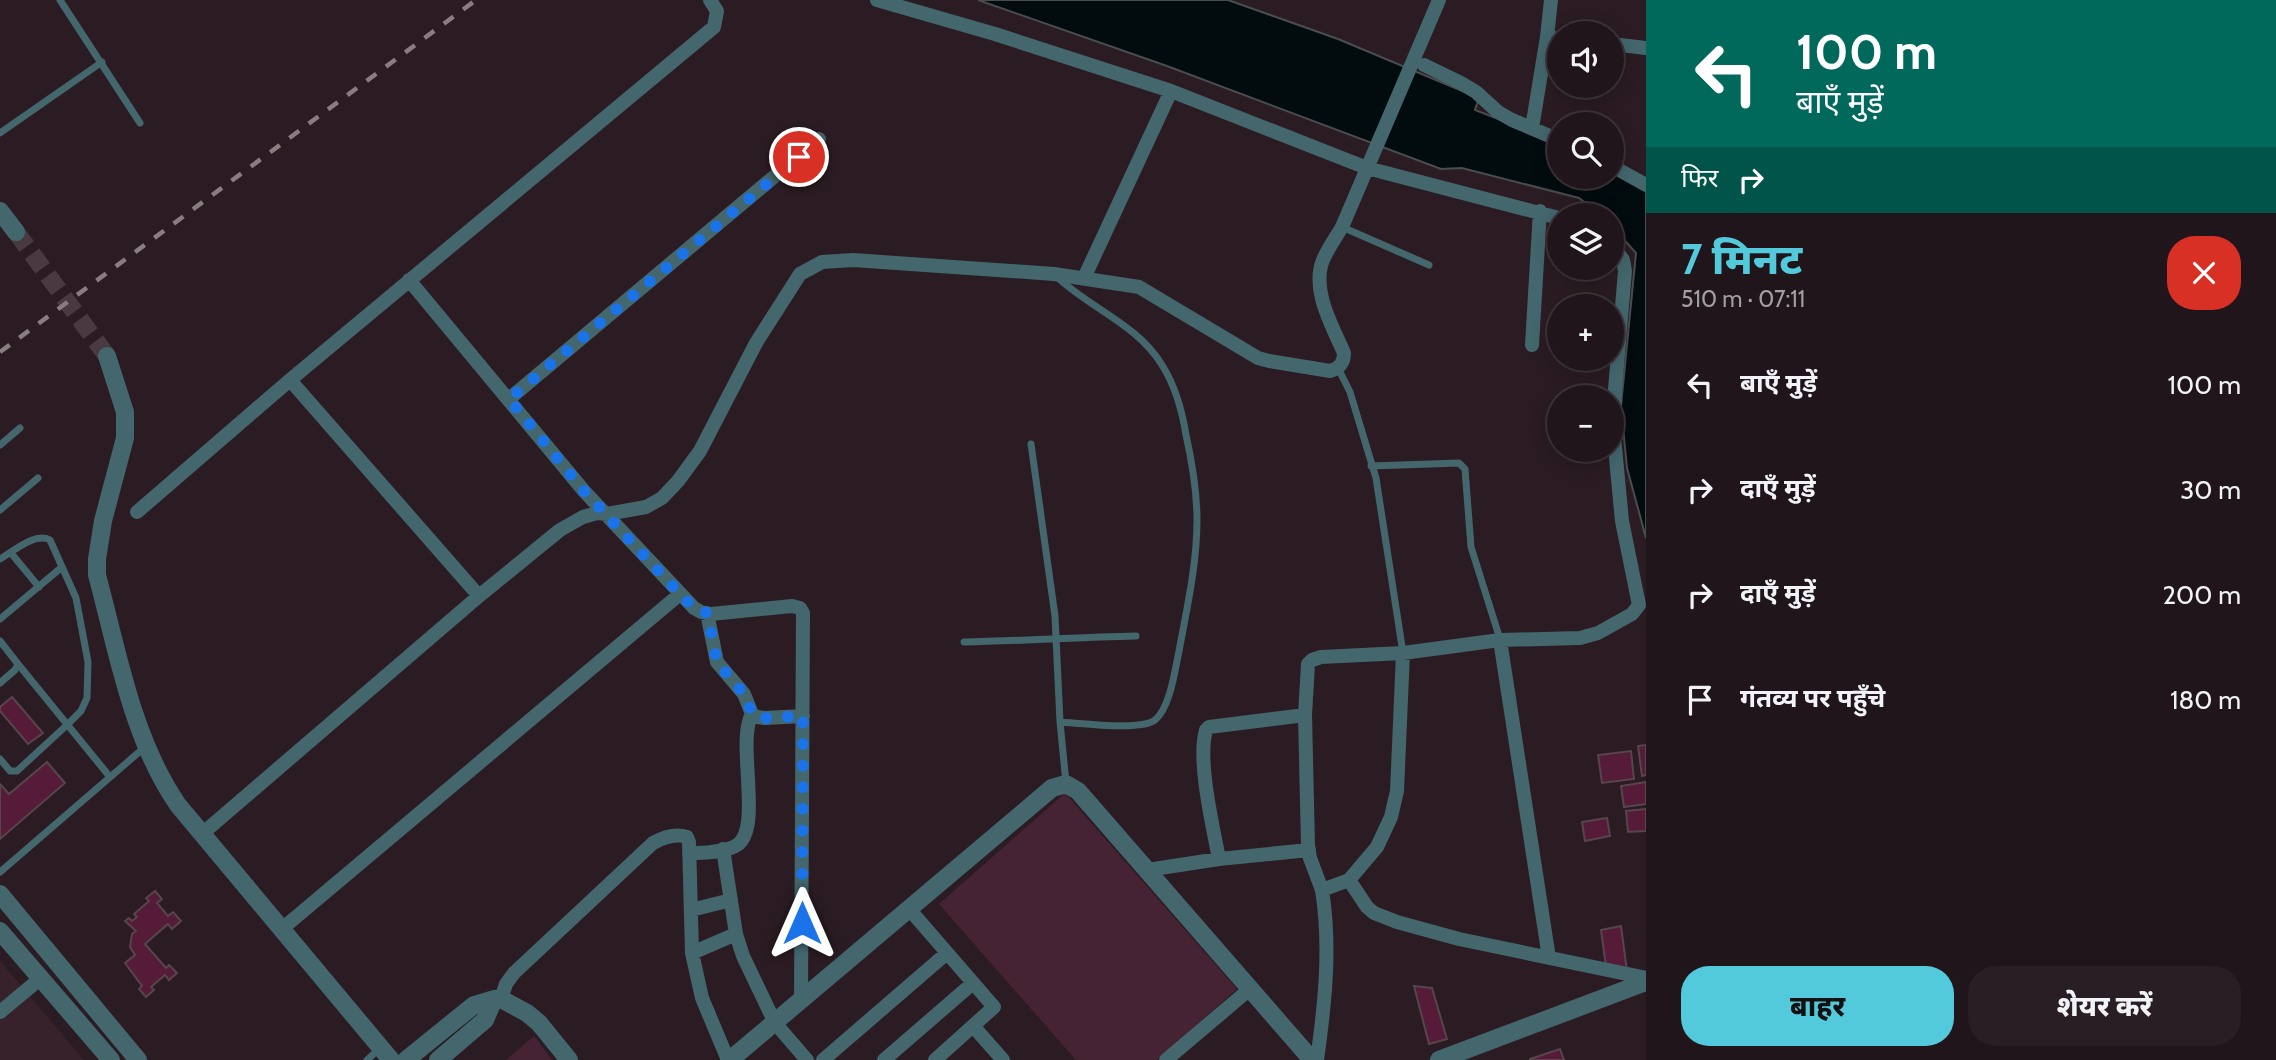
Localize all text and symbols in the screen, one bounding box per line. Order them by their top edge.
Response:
map controls [1547,21,1624,462]
button: sound [1547,21,1624,98]
text: 100 m [1796,22,1937,81]
icon: left [1681,28,1772,119]
text: बाएँ मुड़ें [1796,82,1884,121]
button: search [1547,112,1624,189]
pin [769,127,829,187]
icon: arrive [780,138,818,176]
icon: right [1732,161,1770,199]
text: फिर [1681,162,1718,194]
button: layers [1547,203,1624,280]
text: 7 मिनट [1681,233,1802,285]
button: close [2167,236,2241,310]
text: 510 m · 07:11 [1681,285,1805,313]
button: + [1547,294,1624,371]
icon: left [1681,366,1719,404]
text: बाएँ मुड़ें [1740,367,1817,399]
text: 100 m [2168,369,2241,401]
button: − [1547,385,1624,462]
icon: right [1681,471,1719,509]
text: दाएँ मुड़ें [1740,472,1816,504]
text: 30 m [2180,474,2241,506]
icon: right [1681,576,1719,614]
text: दाएँ मुड़ें [1740,577,1816,609]
text: 200 m [2162,579,2241,611]
icon: arrive [1681,681,1719,719]
text: गंतव्य पर पहुँचे [1740,682,1885,714]
text: 180 m [2170,684,2241,716]
position arrow [765,886,839,960]
button: बाहर [1681,966,1954,1046]
button: शेयर करें [1968,966,2241,1046]

